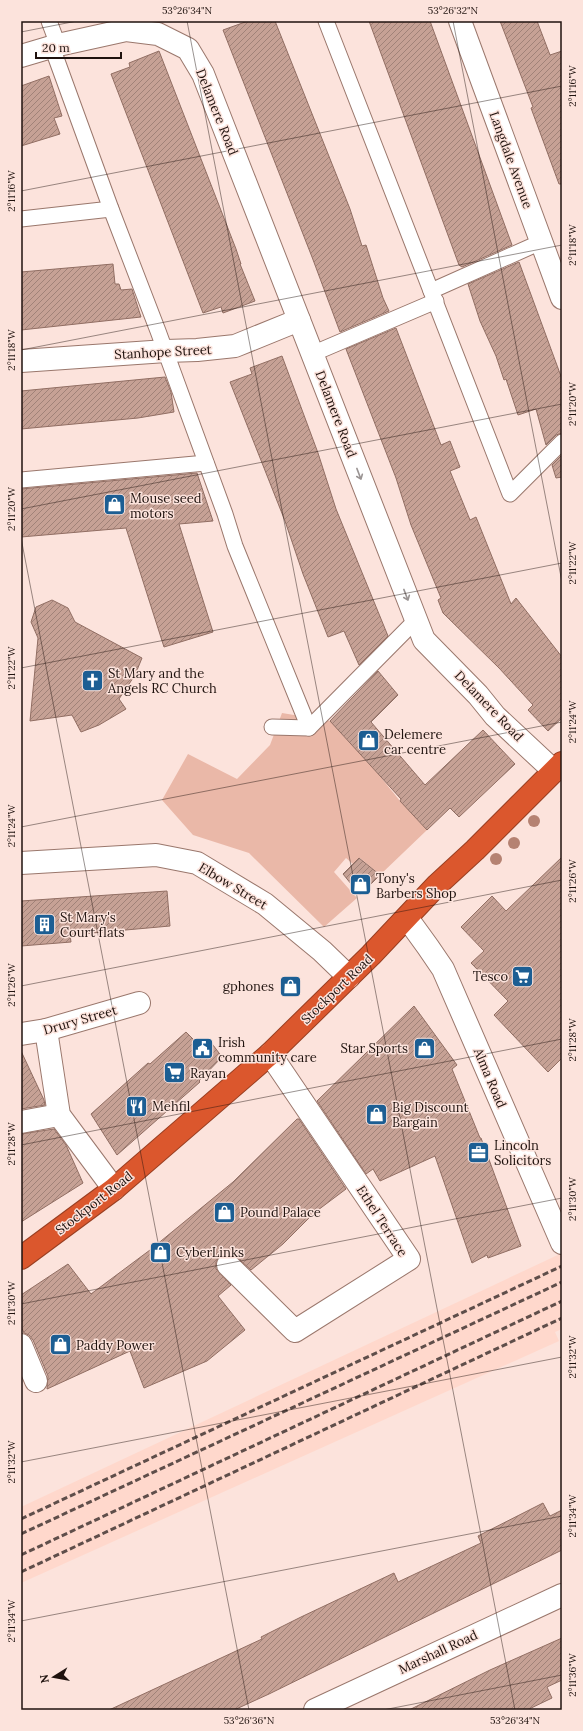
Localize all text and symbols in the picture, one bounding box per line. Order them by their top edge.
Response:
text: 53°26'34"N [162,4,213,17]
text: 53°26'32"N [428,4,479,17]
scale bar [36,34,121,60]
text: 20 m [42,40,70,55]
text: 2°11'16"W [566,64,579,107]
street label: Delamere Road [192,66,242,158]
street label: Langdale Avenue [486,109,536,211]
text: 2°11'16"W [5,169,18,212]
text: 2°11'18"W [566,223,579,266]
text: 2°11'18"W [5,328,18,371]
street label: Stanhope Street [114,341,212,363]
street label: Delamere Road [312,368,360,460]
text: 2°11'20"W [566,381,579,426]
one-way arrow [356,468,364,480]
text: 2°11'20"W [5,486,18,531]
place label: Mouse seed motors [130,490,202,522]
shop icon: Mouse seed motors [101,492,127,518]
text: 2°11'22"W [566,540,579,584]
one-way arrow [403,589,411,601]
text: 2°11'22"W [5,645,18,689]
place label: St Mary and the Angels RC Church [107,665,217,697]
church icon: St Mary and the Angels RC Church [80,667,106,693]
street label: Delamere Road [451,667,527,745]
text: 2°11'24"W [566,700,579,743]
place label: Delemere car centre [384,726,446,758]
shop icon: Delemere car centre [355,728,381,754]
text: 2°11'24"W [5,804,18,847]
text: 2°11'26"W [566,858,579,903]
street label: Elbow Street [195,859,271,913]
place label: Tony's Barbers Shop [376,870,457,902]
shop icon: Tony's Barbers Shop [348,872,374,898]
place label: St Mary's Court flats [60,909,125,941]
building icon: St Mary's Court flats [32,911,58,937]
street label: Stockport Road [297,950,377,1028]
text: 2°11'26"W [5,962,18,1007]
supermarket icon: Tesco [510,963,536,989]
place label: Tesco [473,968,508,985]
shop icon: gphones [277,973,303,999]
place label: gphones [223,978,274,995]
street label: Drury Street [41,1001,119,1039]
text: 2°11'28"W [566,1017,579,1062]
place label: Irish community care [218,1034,317,1066]
shop icon: Star Sports [411,1035,437,1061]
public building icon: Irish community care [190,1036,216,1062]
place label: Star Sports [340,1040,408,1057]
street label: Alma Road [469,1044,510,1111]
supermarket icon: Rayan [162,1060,188,1086]
place label: Rayan [190,1065,226,1082]
restaurant icon: Mehfil [123,1093,149,1119]
place label: Mehfil [152,1098,191,1115]
place label: Big Discount Bargain [392,1099,469,1131]
shop icon: Big Discount Bargain [364,1101,390,1127]
text: 2°11'28"W [5,1121,18,1166]
place label: Lincoln Solicitors [494,1137,551,1169]
office icon: Lincoln Solicitors [466,1139,492,1165]
street label: Stockport Road [52,1167,136,1238]
text: 2°11'30"W [566,1176,579,1221]
street label: Ethel Terrace [353,1182,411,1260]
shop icon: Pound Palace [212,1199,238,1225]
place label: Pound Palace [240,1204,321,1221]
shop icon: CyberLinks [147,1239,173,1265]
place label: CyberLinks [176,1244,244,1261]
text: 2°11'30"W [5,1280,18,1325]
shop icon: Paddy Power [48,1332,74,1358]
text: 2°11'32"W [566,1334,579,1379]
place label: Paddy Power [76,1337,155,1354]
text: 2°11'32"W [5,1439,18,1484]
text: 2°11'34"W [566,1493,579,1538]
text: 2°11'34"W [5,1598,18,1643]
street label: Marshall Road [396,1626,481,1678]
text: 2°11'36"W [566,1652,579,1697]
north arrow [34,1657,74,1697]
text: N [36,1673,52,1684]
text: 53°26'36"N [224,1714,275,1727]
text: 53°26'34"N [490,1714,541,1727]

